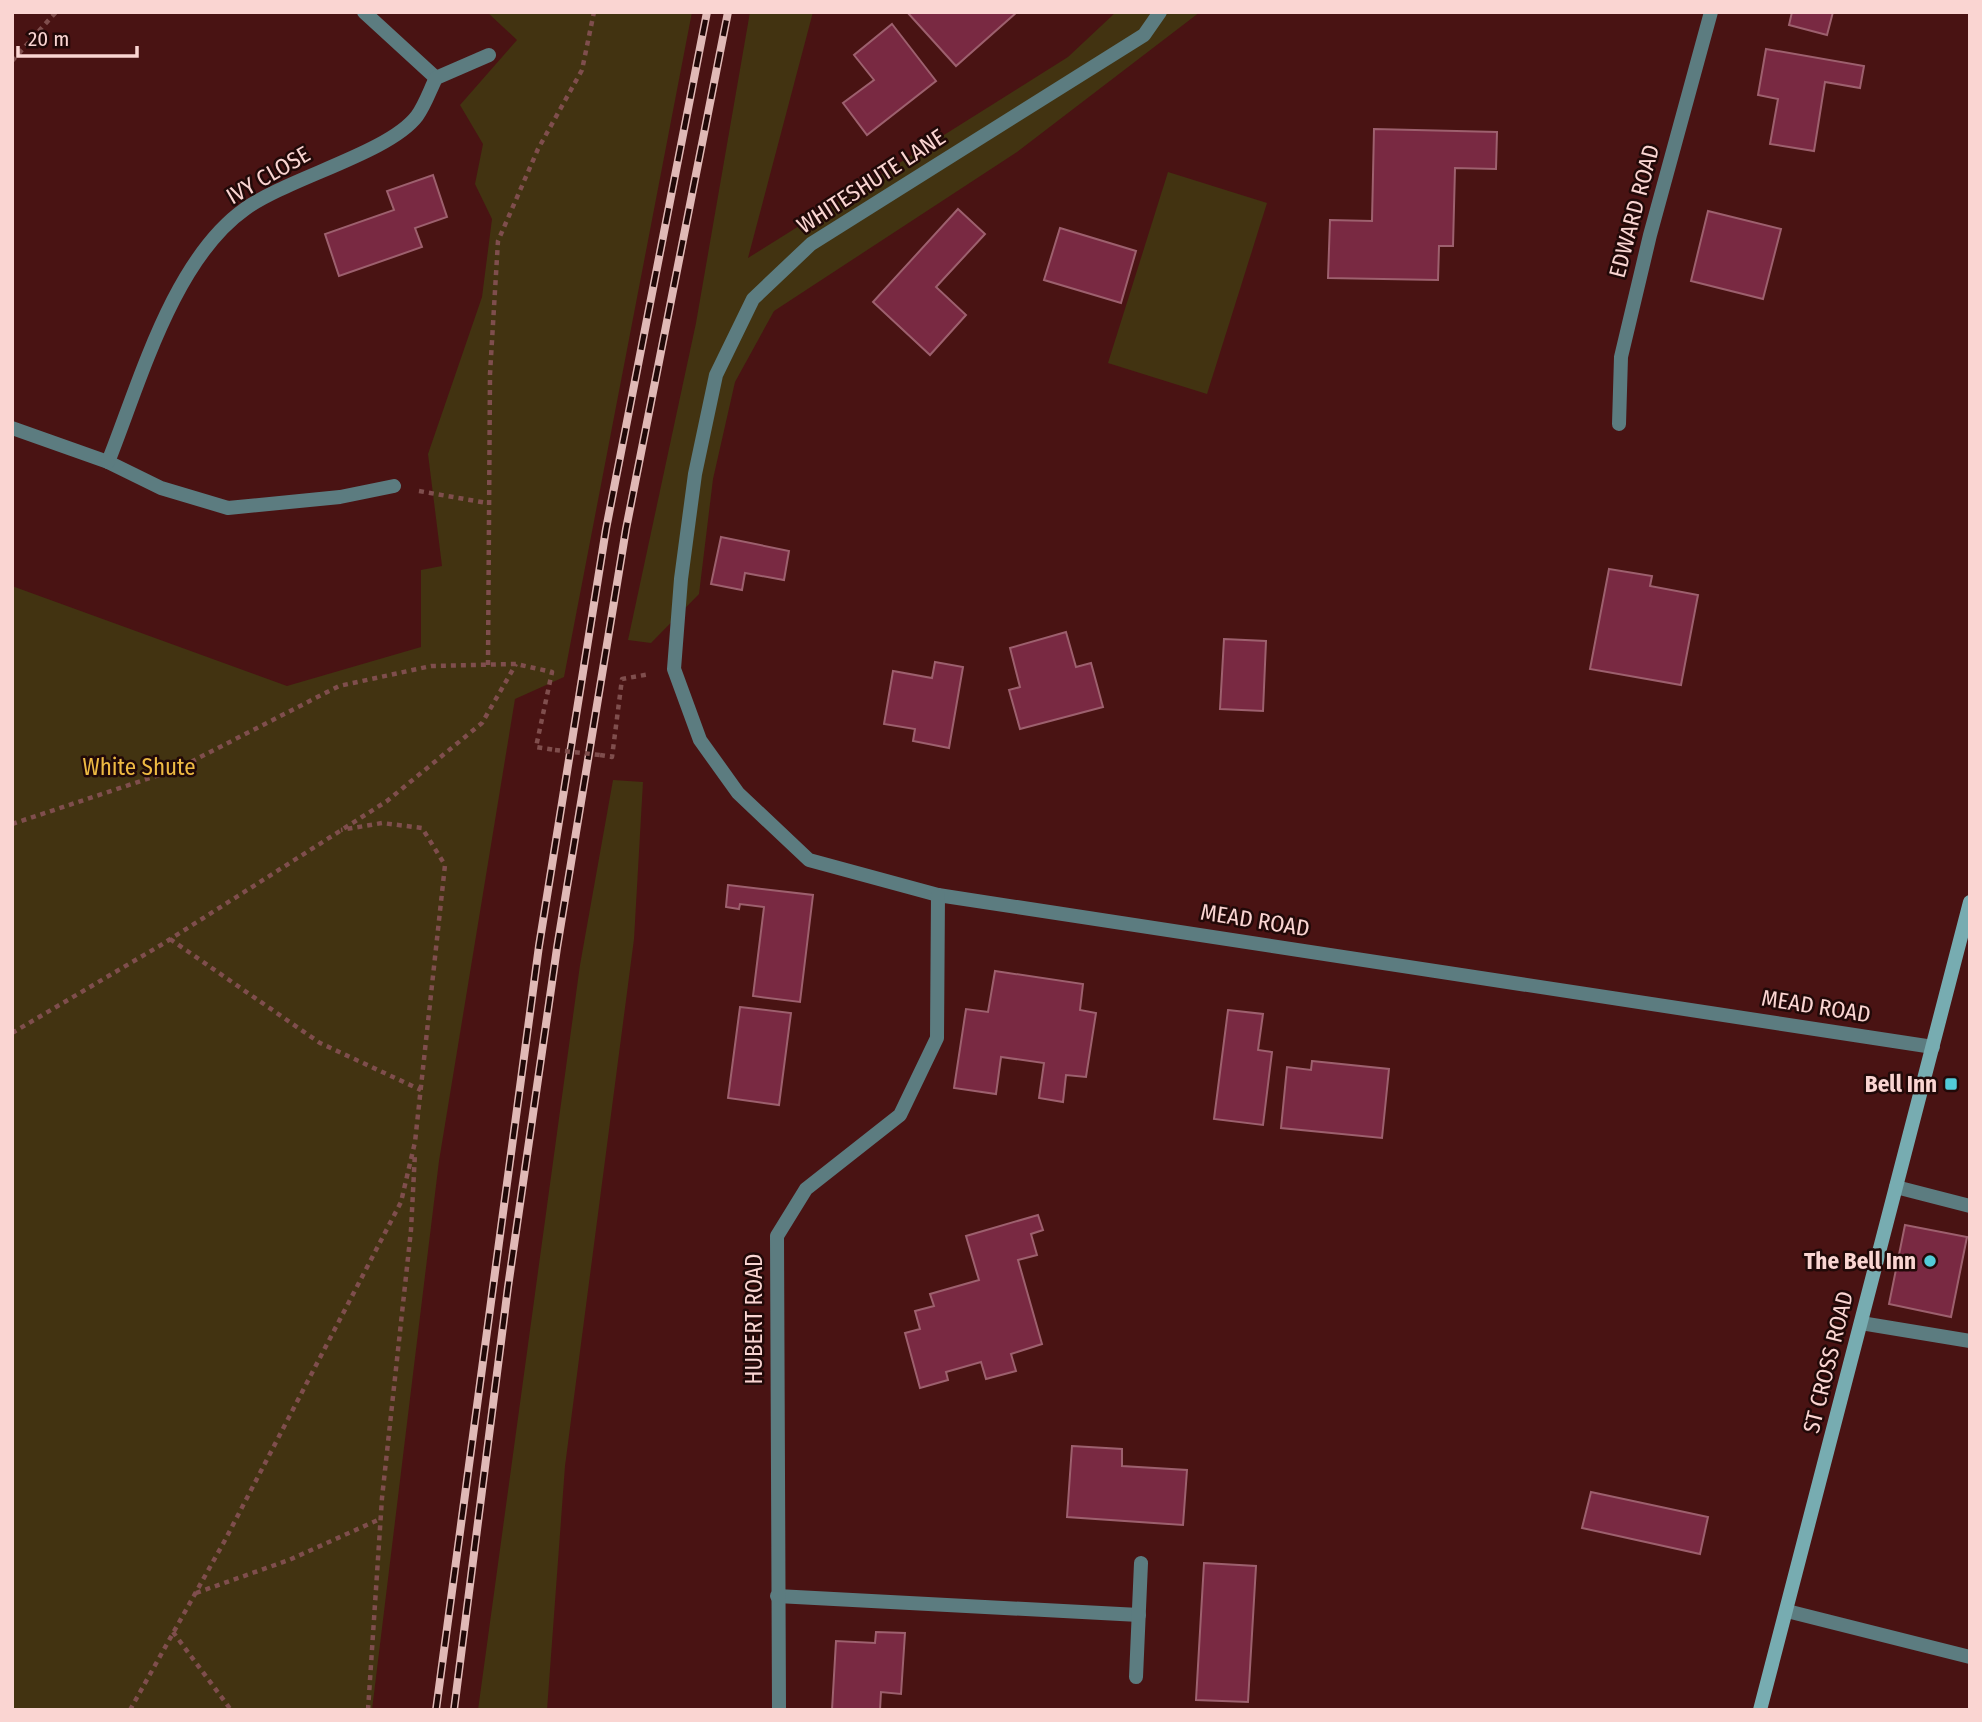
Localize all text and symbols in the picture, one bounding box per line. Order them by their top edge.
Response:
scale bar [18,14,136,58]
text: 20 m [28,26,69,52]
street label: WHITESHUTE LANE [792,123,950,239]
street label: IVY CLOSE [221,140,315,210]
street label: EDWARD ROAD [1603,141,1665,281]
park label: White Shute [82,753,196,781]
street label: MEAD ROAD [1198,898,1312,942]
street label: MEAD ROAD [1759,984,1873,1028]
place label: Bell Inn [1865,1070,1937,1098]
marker: Bell Inn [1943,1076,1959,1092]
place label: The Bell Inn [1804,1247,1916,1275]
marker: The Bell Inn [1922,1253,1938,1269]
street label: HUBERT ROAD [740,1254,768,1384]
street label: ST CROSS ROAD [1797,1288,1859,1436]

